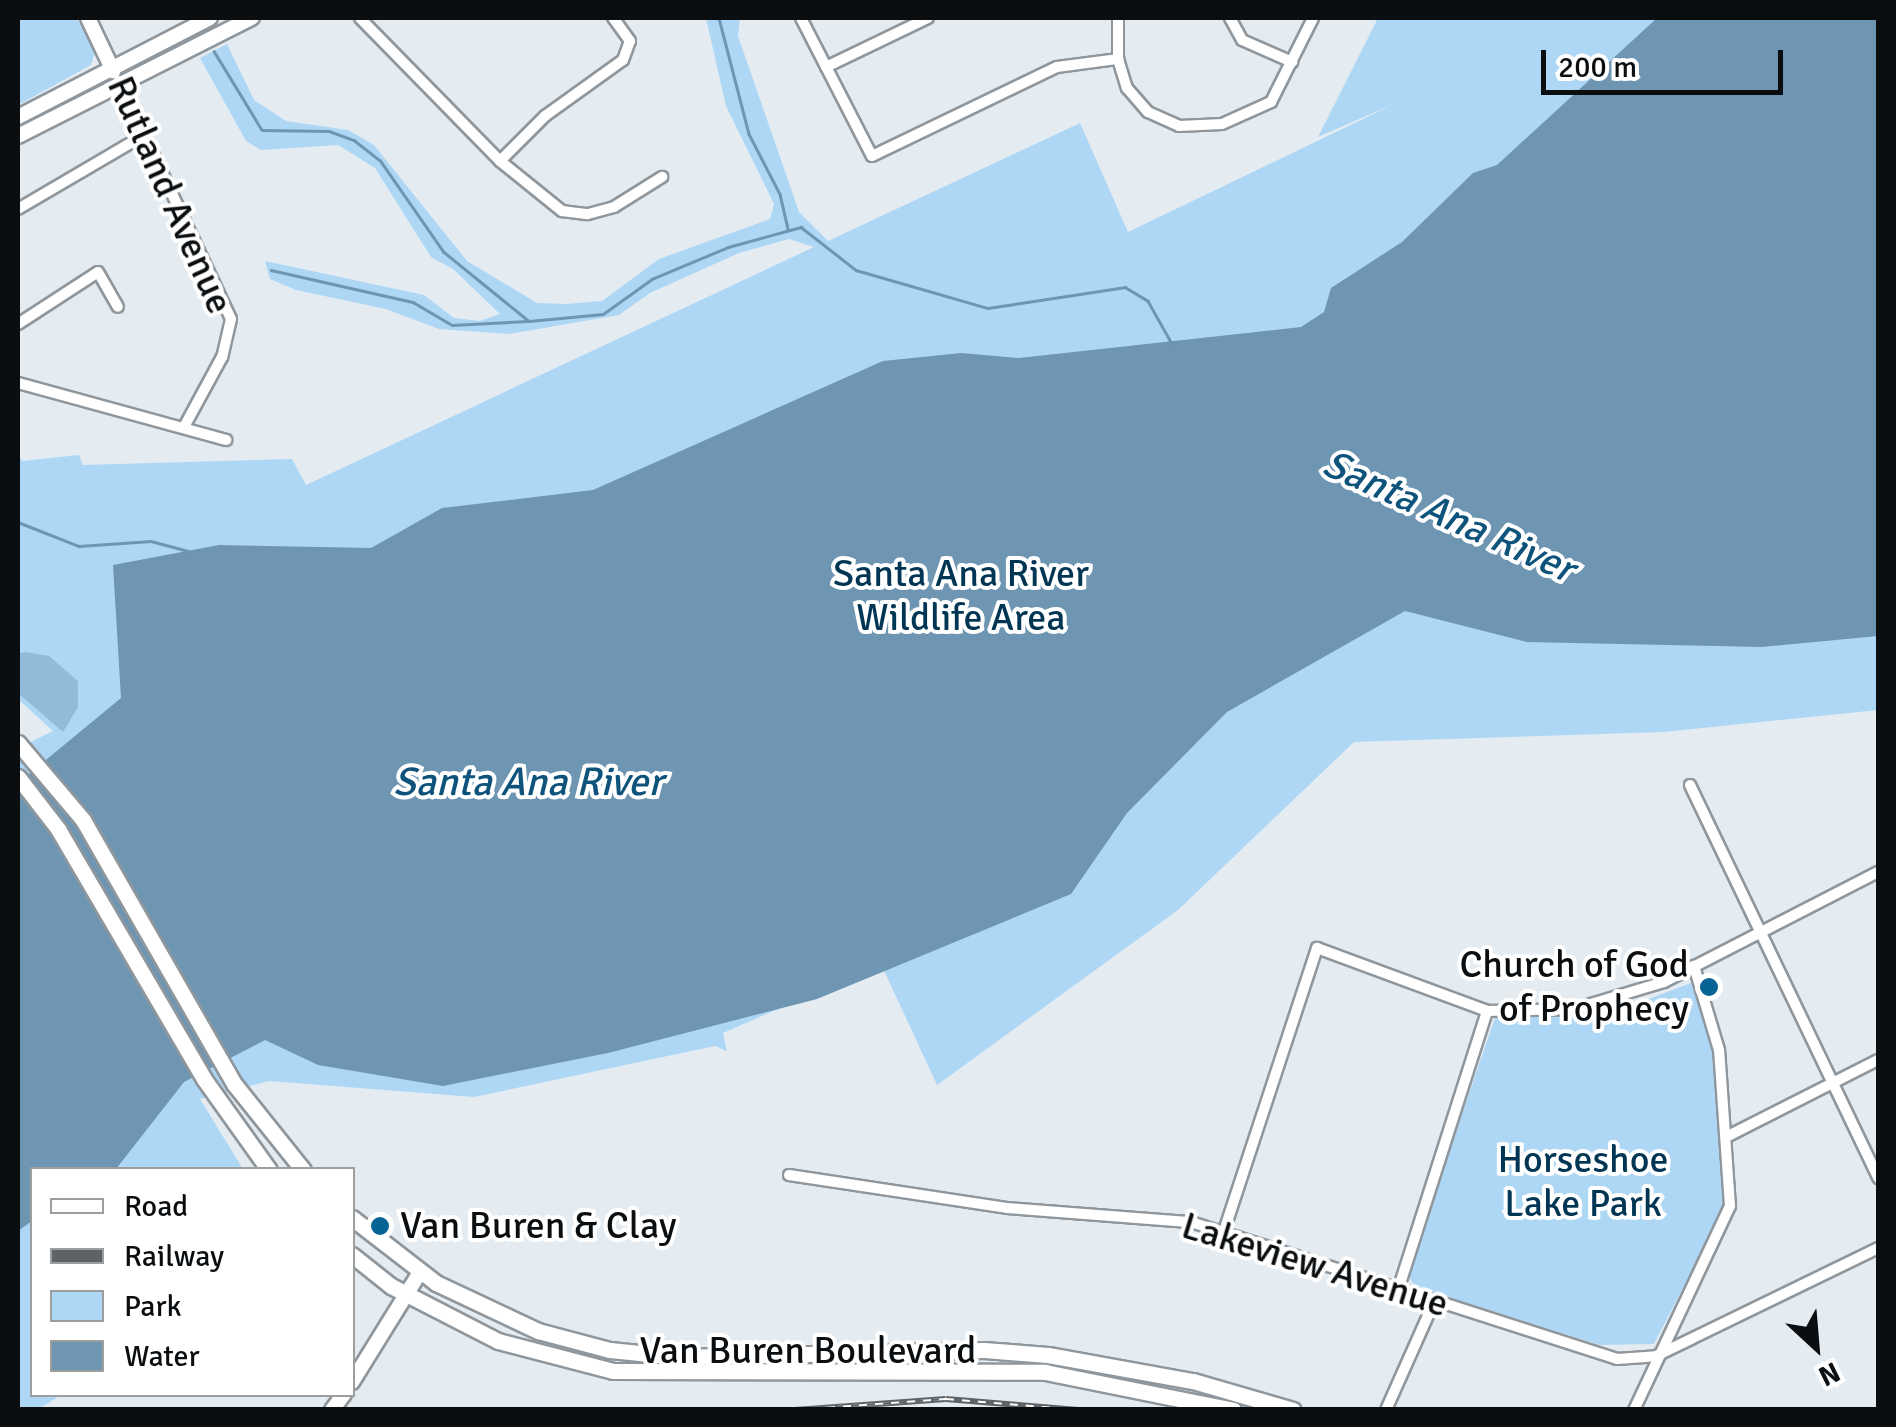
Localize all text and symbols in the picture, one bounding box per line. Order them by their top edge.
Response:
scale bar [1546,30,1788,92]
text: 200 m [1558,49,1637,86]
street label: Rutland Avenue [97,69,243,321]
water label: Santa Ana River [1316,439,1582,593]
park label: Santa Ana River Wildlife Area [833,551,1089,640]
water label: Santa Ana River [393,758,663,806]
place label: Church of God of Prophecy [1459,942,1689,1032]
marker: Church of God of Prophecy [1698,976,1720,998]
park label: Horseshoe Lake Park [1497,1137,1669,1226]
legend [30,1167,355,1397]
text: Road [124,1188,188,1225]
place label: Van Buren & Clay [400,1203,677,1249]
street label: Lakeview Avenue [1176,1203,1454,1327]
marker: Van Buren & Clay [369,1215,391,1237]
text: Railway [124,1238,224,1275]
text: Park [124,1288,182,1325]
north arrow [1766,1297,1866,1397]
street label: Van Buren Boulevard [640,1328,976,1374]
text: Water [124,1338,200,1375]
text: N [1813,1354,1845,1394]

